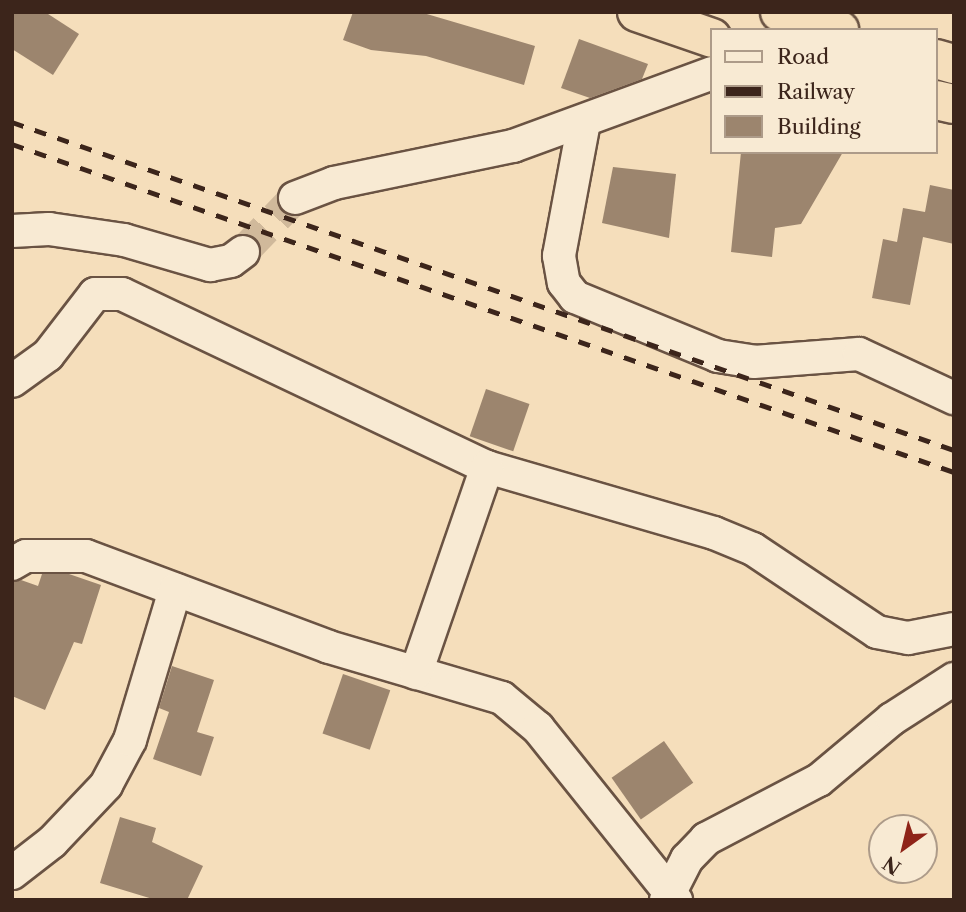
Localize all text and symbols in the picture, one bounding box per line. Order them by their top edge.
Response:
legend [710,28,938,154]
text: Road [777,44,829,69]
text: Railway [777,79,855,104]
text: Building [777,114,861,139]
north arrow [868,814,938,884]
text: N [879,851,905,879]

